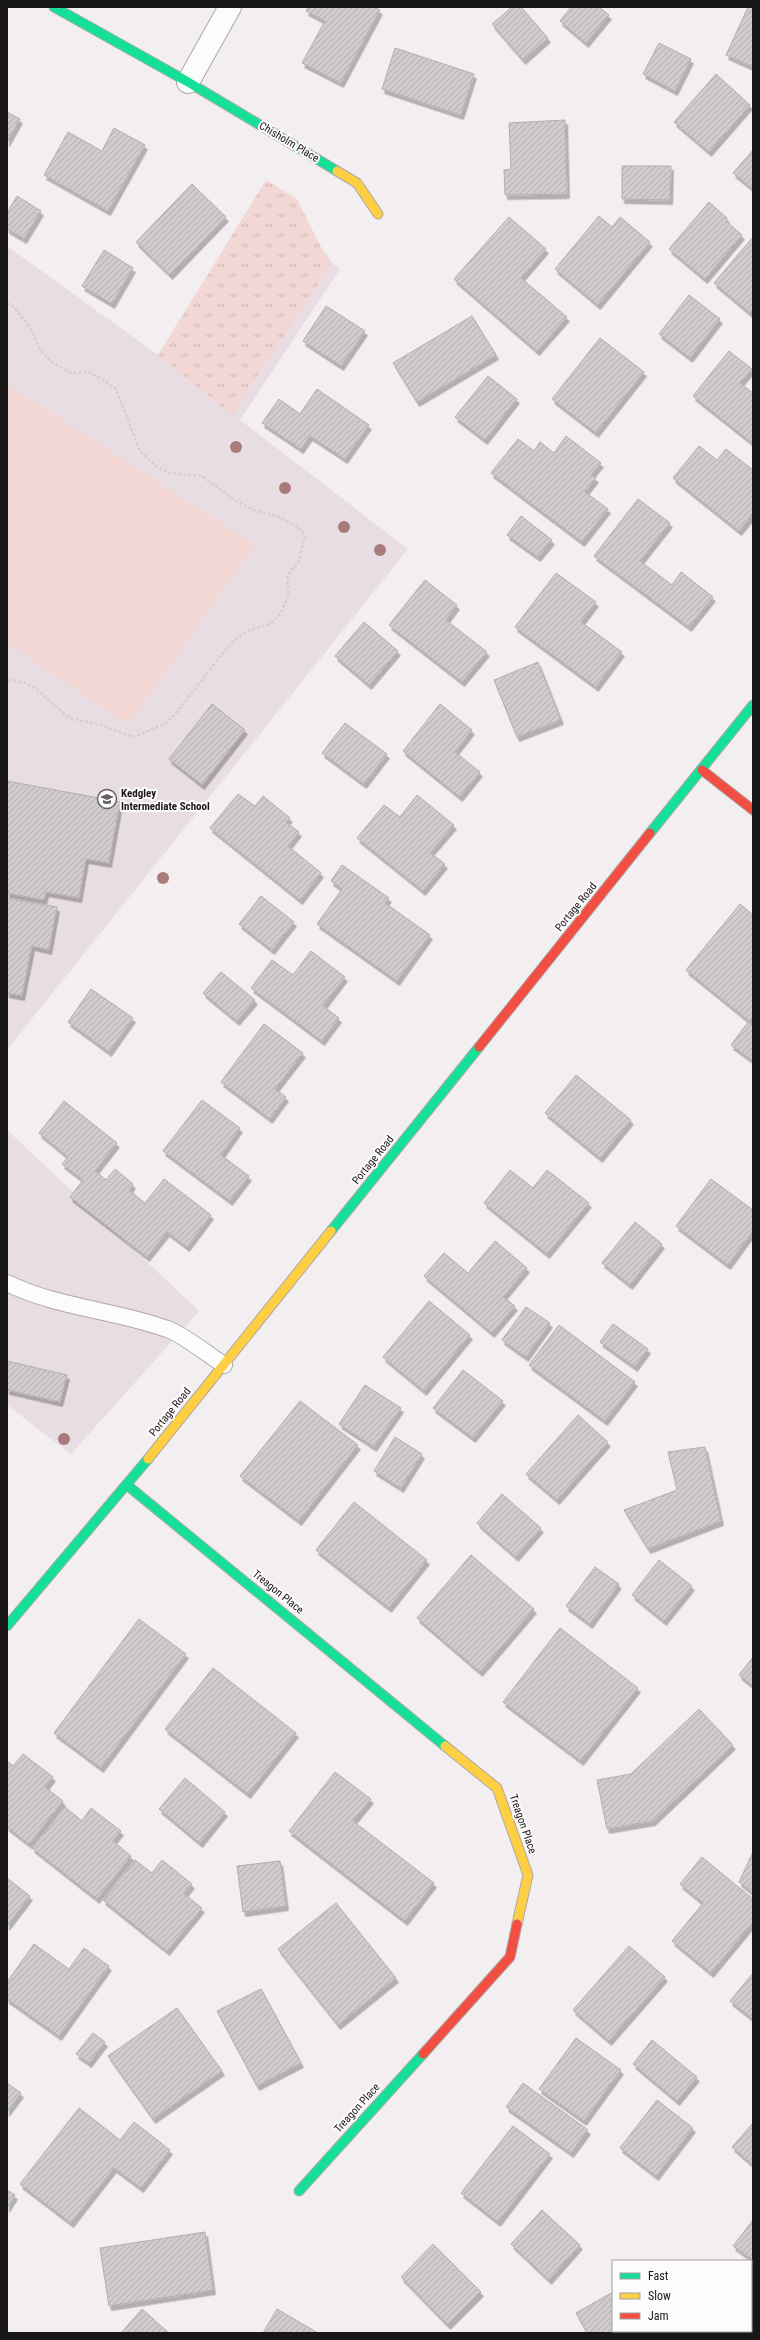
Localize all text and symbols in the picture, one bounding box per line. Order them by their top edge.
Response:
street label: Chisholm Place [257,119,321,165]
place label: Kedgley Intermediate School [121,787,210,813]
school or university icon: Kedgley Intermediate School [96,788,118,810]
street label: Portage Road [552,880,600,934]
street label: Portage Road [349,1133,397,1187]
street label: Portage Road [146,1385,194,1439]
street label: Treagon Place [250,1567,306,1617]
street label: Treagon Place [507,1793,539,1855]
street label: Treagon Place [331,2081,383,2135]
legend [612,2260,752,2332]
text: Fast [648,2269,669,2283]
text: Slow [648,2289,671,2303]
text: Jam [648,2309,669,2323]

